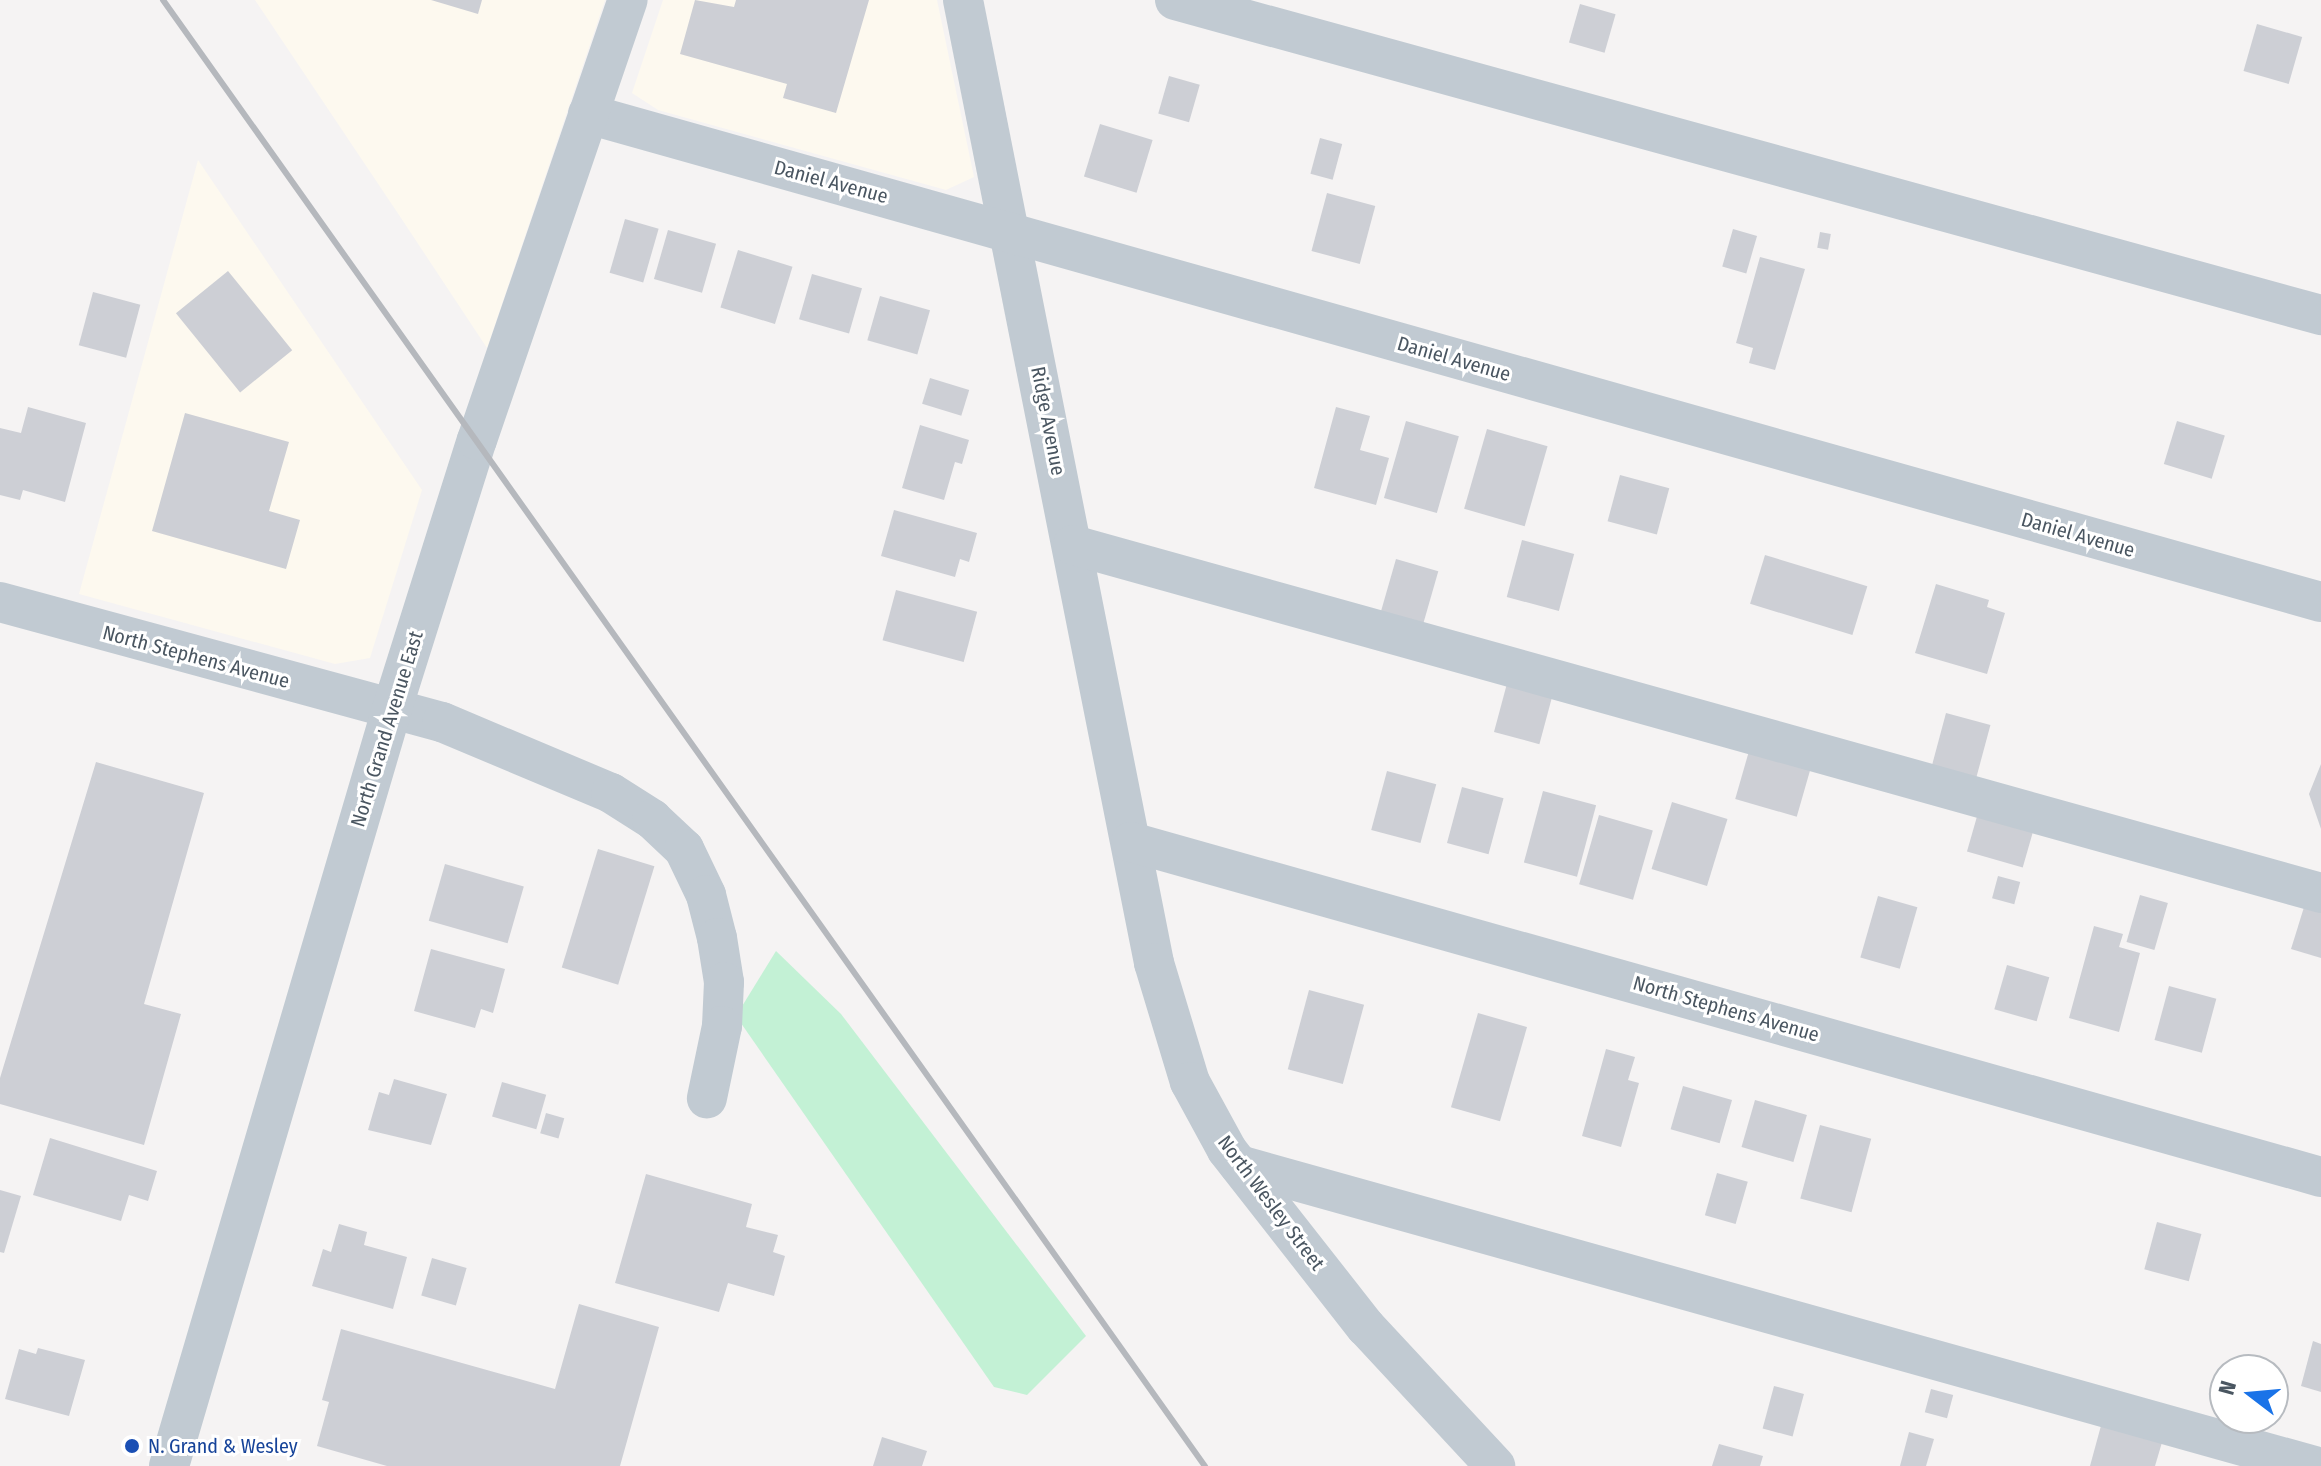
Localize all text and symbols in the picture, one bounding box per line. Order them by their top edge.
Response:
street label: Daniel Avenue [772,155,890,209]
street label: Daniel Avenue [1395,331,1513,387]
street label: Ridge Avenue [1026,365,1070,477]
street label: Daniel Avenue [2019,507,2137,563]
street label: North Stephens Avenue [100,621,292,693]
street label: North Grand Avenue East [346,628,428,830]
street label: North Stephens Avenue [1630,971,1822,1047]
street label: North Wesley Street [1213,1131,1329,1275]
north arrow [2209,1354,2289,1434]
text: N [2213,1378,2242,1398]
place label: N. Grand & Wesley [148,1434,298,1458]
marker: N. Grand & Wesley [123,1437,141,1455]

